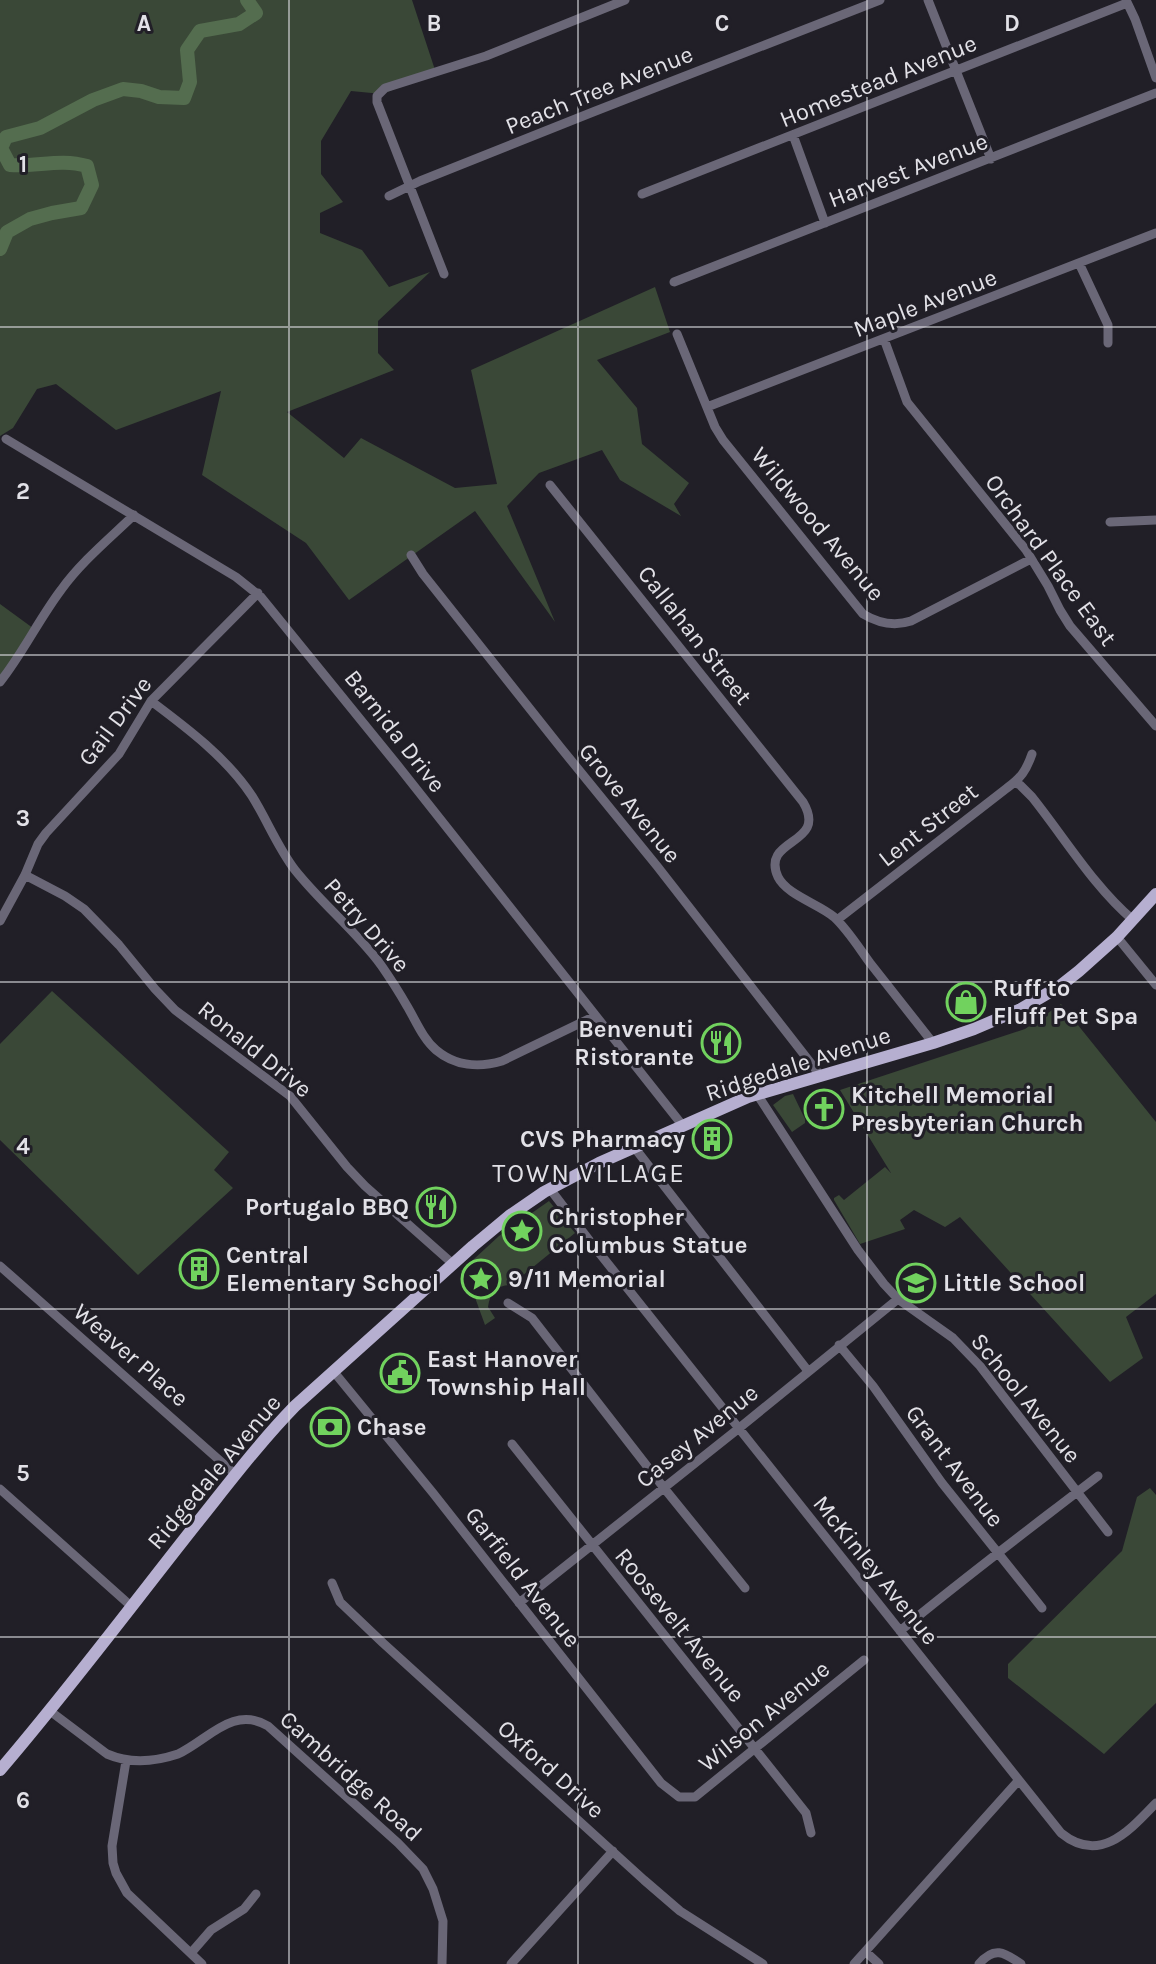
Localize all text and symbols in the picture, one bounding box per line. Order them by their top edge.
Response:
text: A [137,10,151,37]
text: B [427,10,441,37]
text: C [715,10,729,37]
text: D [1004,10,1020,37]
street label: Homestead Avenue [775,29,981,133]
street label: Peach Tree Avenue [501,40,697,140]
street label: Harvest Avenue [824,127,992,213]
text: 1 [19,151,27,178]
street label: Maple Avenue [849,263,1001,343]
street label: Wildwood Avenue [746,441,890,607]
street label: Orchard Place East [979,469,1123,651]
text: 2 [16,478,30,505]
street label: Callahan Street [632,560,758,710]
street label: Barnida Drive [339,664,451,798]
street label: Gail Drive [72,671,158,771]
street label: Grove Avenue [573,737,687,869]
street label: Lent Street [873,777,983,873]
text: 3 [16,805,30,832]
street label: Petry Drive [318,872,416,978]
place label: Ruff to Fluff Pet Spa [993,974,1138,1030]
shop icon: Ruff to Fluff Pet Spa [945,981,987,1023]
street label: Ronald Drive [192,995,318,1103]
place label: Benvenuti Ristorante [574,1015,694,1071]
street label: Ridgedale Avenue [702,1021,894,1107]
restaurant icon: Benvenuti Ristorante [700,1022,742,1064]
place label: Kitchell Memorial Presbyterian Church [851,1081,1083,1137]
church icon: Kitchell Memorial Presbyterian Church [803,1088,845,1130]
building icon: CVS Pharmacy [691,1118,733,1160]
place label: CVS Pharmacy [520,1125,685,1153]
text: 4 [16,1133,30,1160]
district label: TOWN VILLAGE [492,1158,686,1189]
restaurant icon: Portugalo BBQ [415,1186,457,1228]
place label: Portugalo BBQ [245,1193,409,1221]
place label: Christopher Columbus Statue [549,1203,747,1259]
place icon: Christopher Columbus Statue [501,1210,543,1252]
place label: Central Elementary School [226,1241,439,1297]
building icon: Central Elementary School [178,1248,220,1290]
place icon: 9/11 Memorial [460,1258,502,1300]
school or university icon: Little School [895,1262,937,1304]
place label: 9/11 Memorial [508,1265,666,1293]
place label: Little School [943,1269,1085,1297]
street label: Weaver Place [68,1298,194,1412]
street label: School Avenue [965,1327,1087,1469]
place label: East Hanover Township Hall [427,1345,586,1401]
public building icon: East Hanover Township Hall [379,1352,421,1394]
street label: Casey Avenue [630,1378,764,1494]
street label: Ridgedale Avenue [141,1389,287,1555]
street label: Grant Avenue [900,1399,1010,1533]
bank icon: Chase [309,1406,351,1448]
place label: Chase [357,1413,427,1441]
text: 5 [16,1460,30,1487]
street label: McKinley Avenue [807,1490,945,1650]
street label: Garfield Avenue [459,1501,587,1653]
street label: Roosevelt Avenue [609,1542,751,1708]
street label: Wilson Avenue [693,1655,835,1777]
street label: Cambridge Road [274,1705,428,1847]
street label: Oxford Drive [492,1714,610,1824]
text: 6 [16,1787,30,1814]

